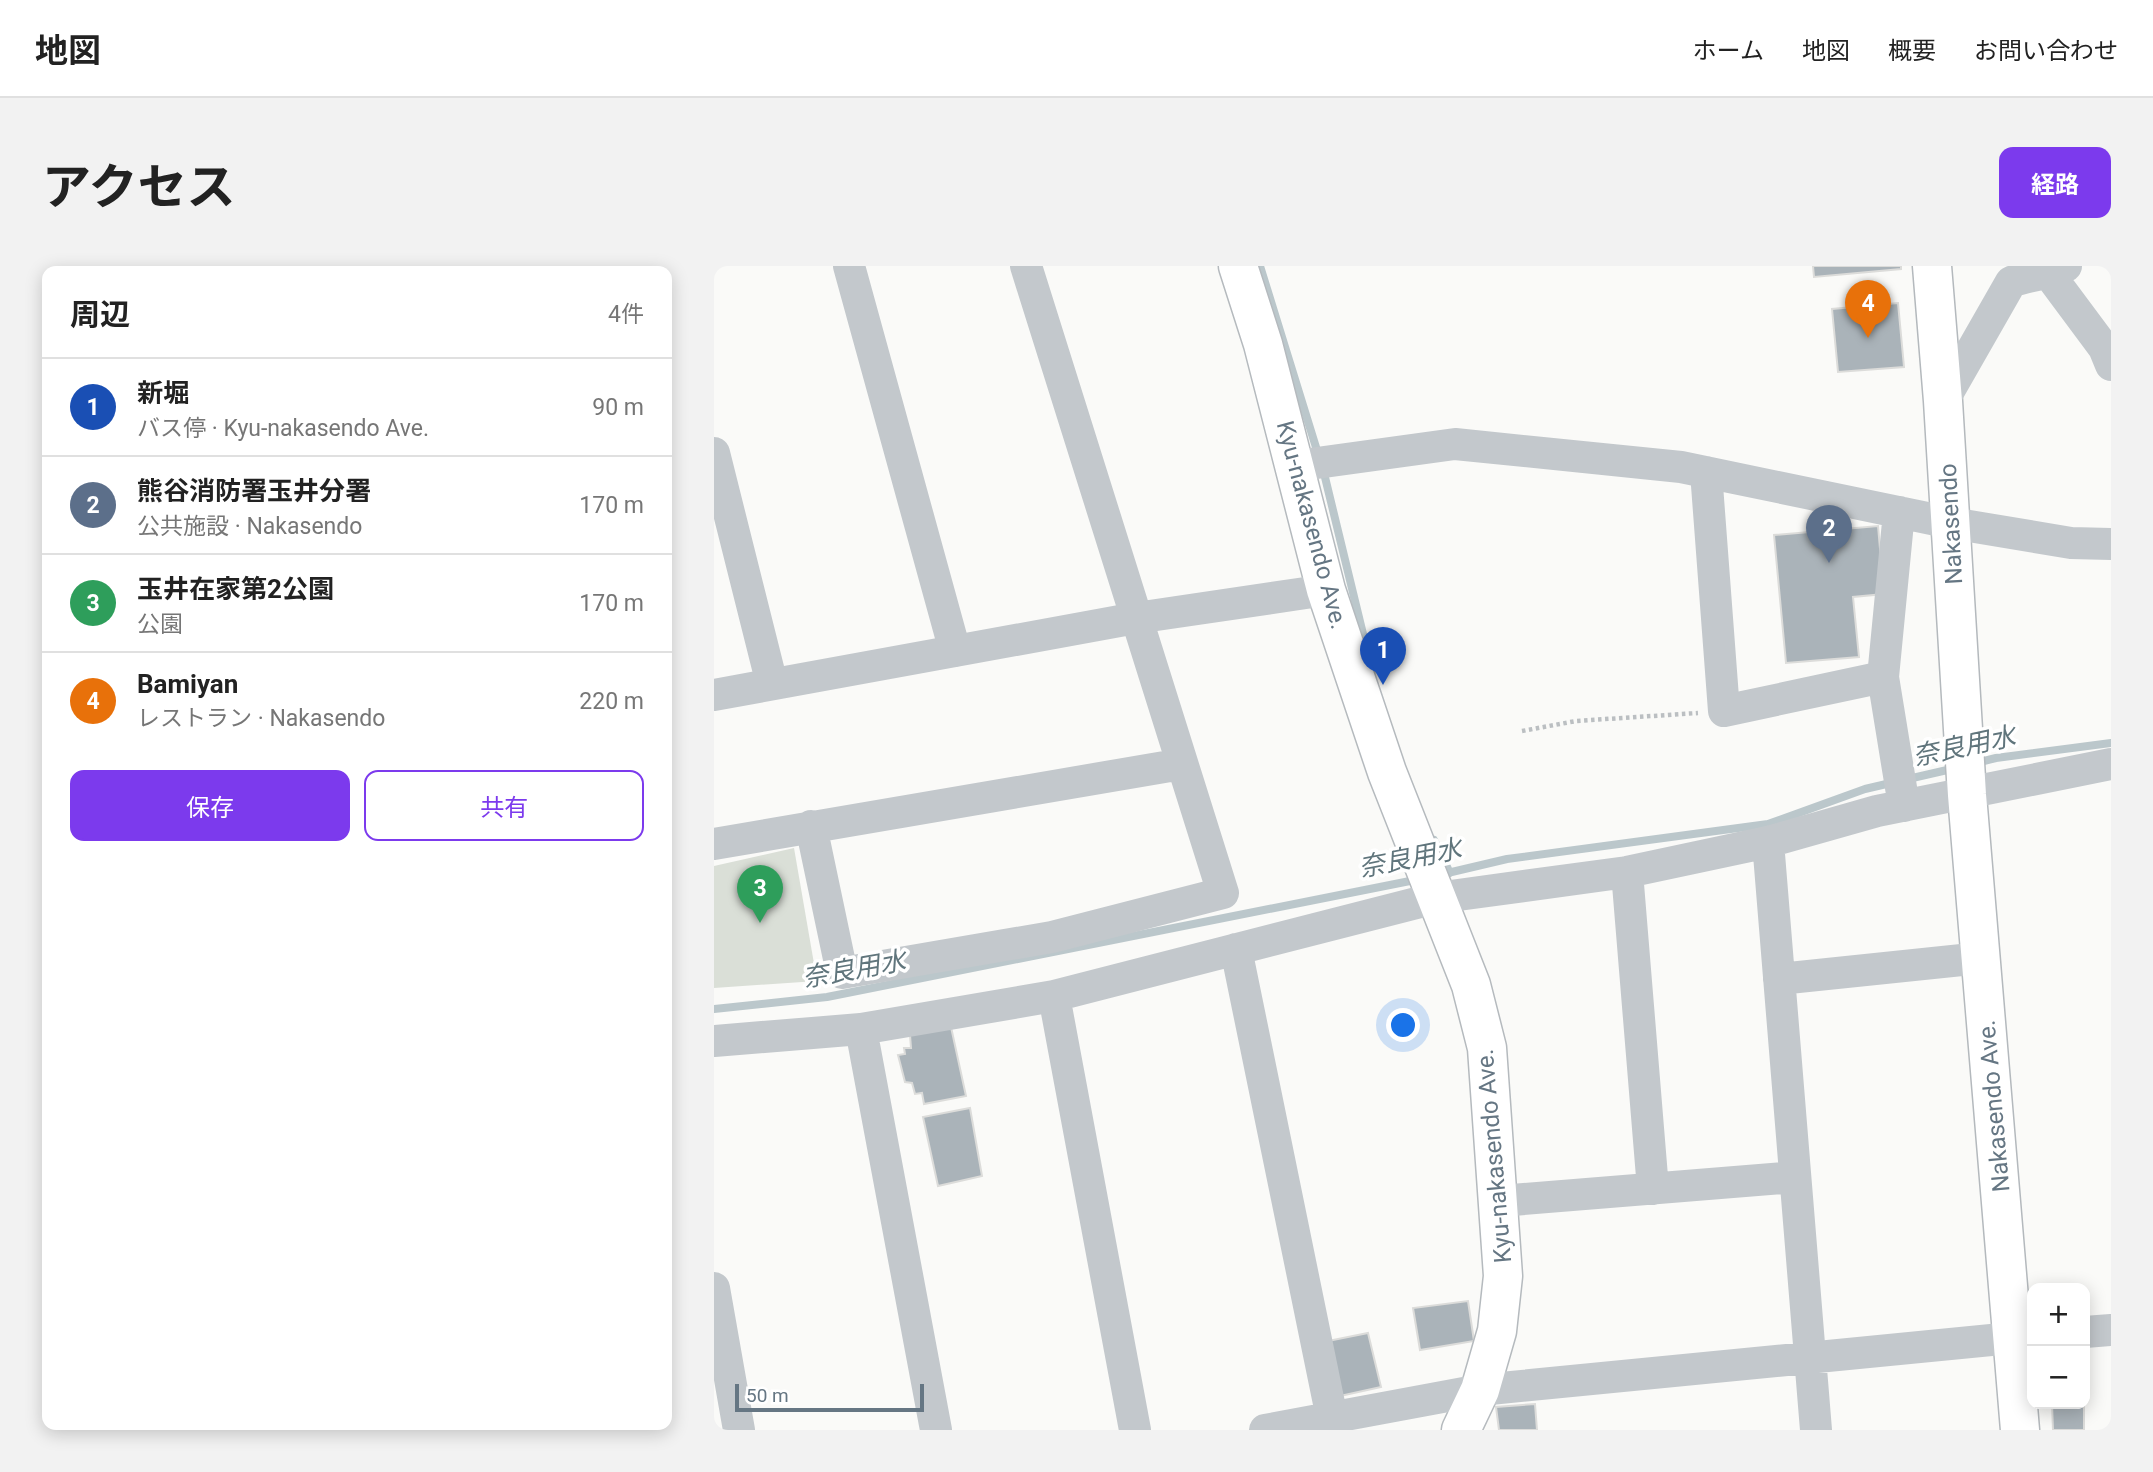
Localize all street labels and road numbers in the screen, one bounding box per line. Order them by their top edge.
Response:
street label: Kyu-nakasendo Ave. [1271,418,1353,632]
street label: Nakasendo [1934,463,1968,585]
street label: Nakasendo Ave. [1973,1019,2015,1193]
street label: Kyu-nakasendo Ave. [1471,1048,1517,1264]

